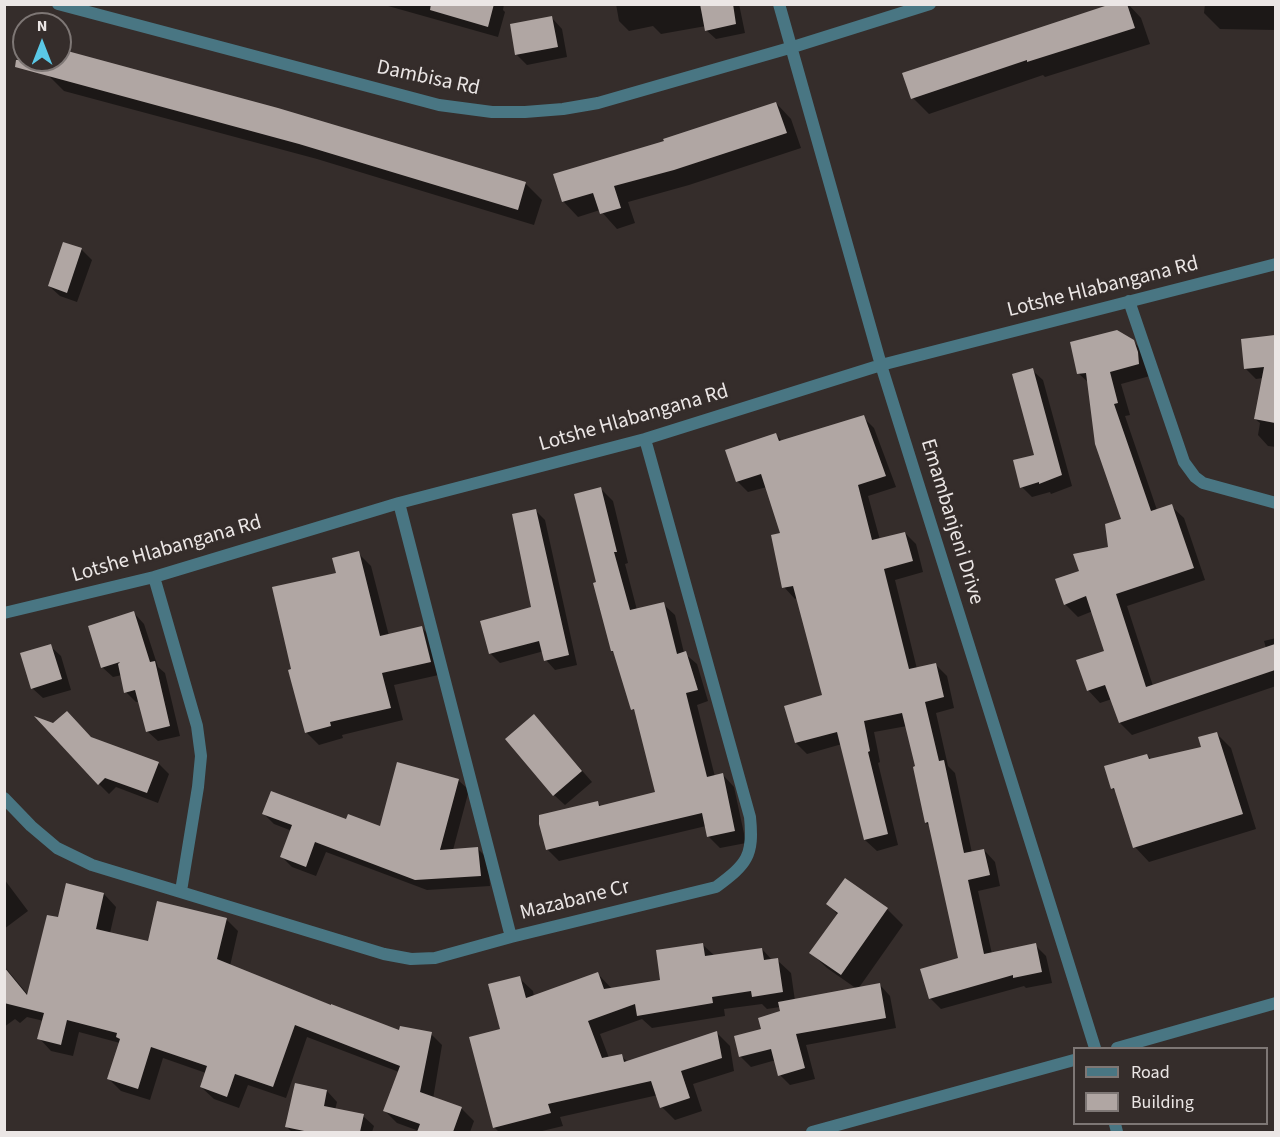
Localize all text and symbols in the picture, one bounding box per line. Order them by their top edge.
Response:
north arrow [12,12,72,72]
text: N [37,15,47,37]
street label: Dambisa Rd [374,56,482,102]
street label: Lotshe Hlabangana Rd [1005,252,1201,324]
street label: Lotshe Hlabangana Rd [536,380,732,458]
street label: Emambanjeni Drive [914,436,988,608]
street label: Lotshe Hlabangana Rd [69,511,265,589]
street label: Mazabane Cr [518,875,632,927]
legend [1073,1047,1268,1125]
text: Road [1131,1060,1170,1085]
text: Building [1131,1090,1194,1115]

